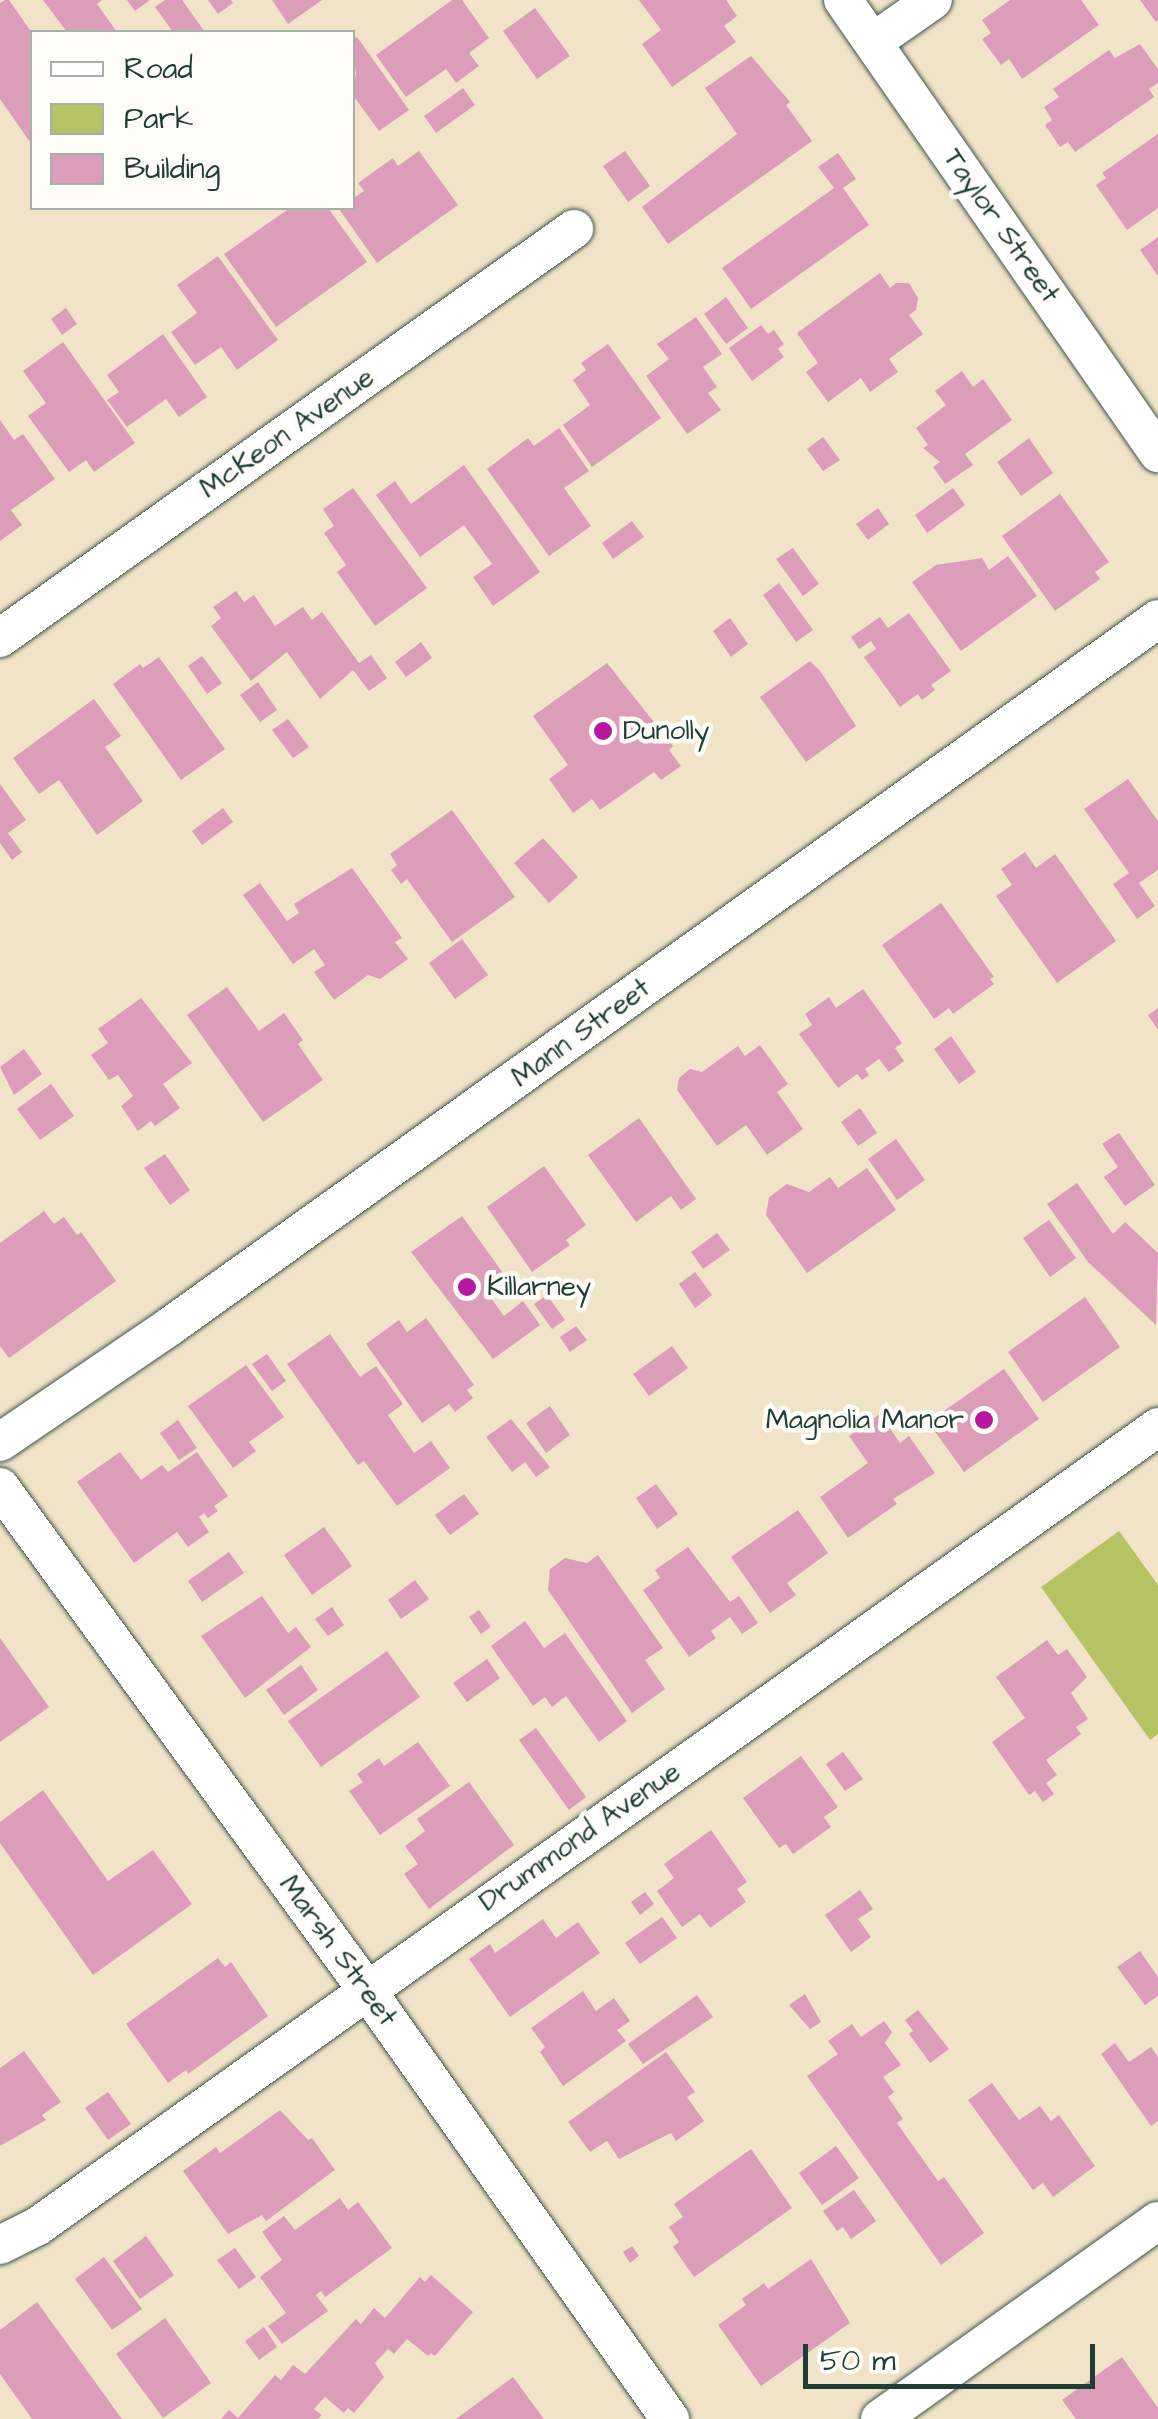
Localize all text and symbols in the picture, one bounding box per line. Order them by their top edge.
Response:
legend [30,30,355,210]
text: Road [124,48,193,90]
text: Park [124,98,193,140]
street label: Taylor Street [936,143,1066,309]
text: Building [124,148,220,190]
street label: McKeon Avenue [193,360,381,506]
place label: Dunolly [623,714,709,748]
marker: Dunolly [592,720,614,742]
street label: Mann Street [505,972,657,1094]
place label: Killarney [487,1270,591,1304]
marker: Killarney [456,1276,478,1298]
place label: Magnolia Manor [766,1403,964,1437]
marker: Magnolia Manor [973,1409,995,1431]
street label: Drummond Avenue [473,1755,687,1919]
street label: Marsh Street [272,1869,404,2033]
scale bar [808,2324,1100,2386]
text: 50 m [820,2340,896,2382]

